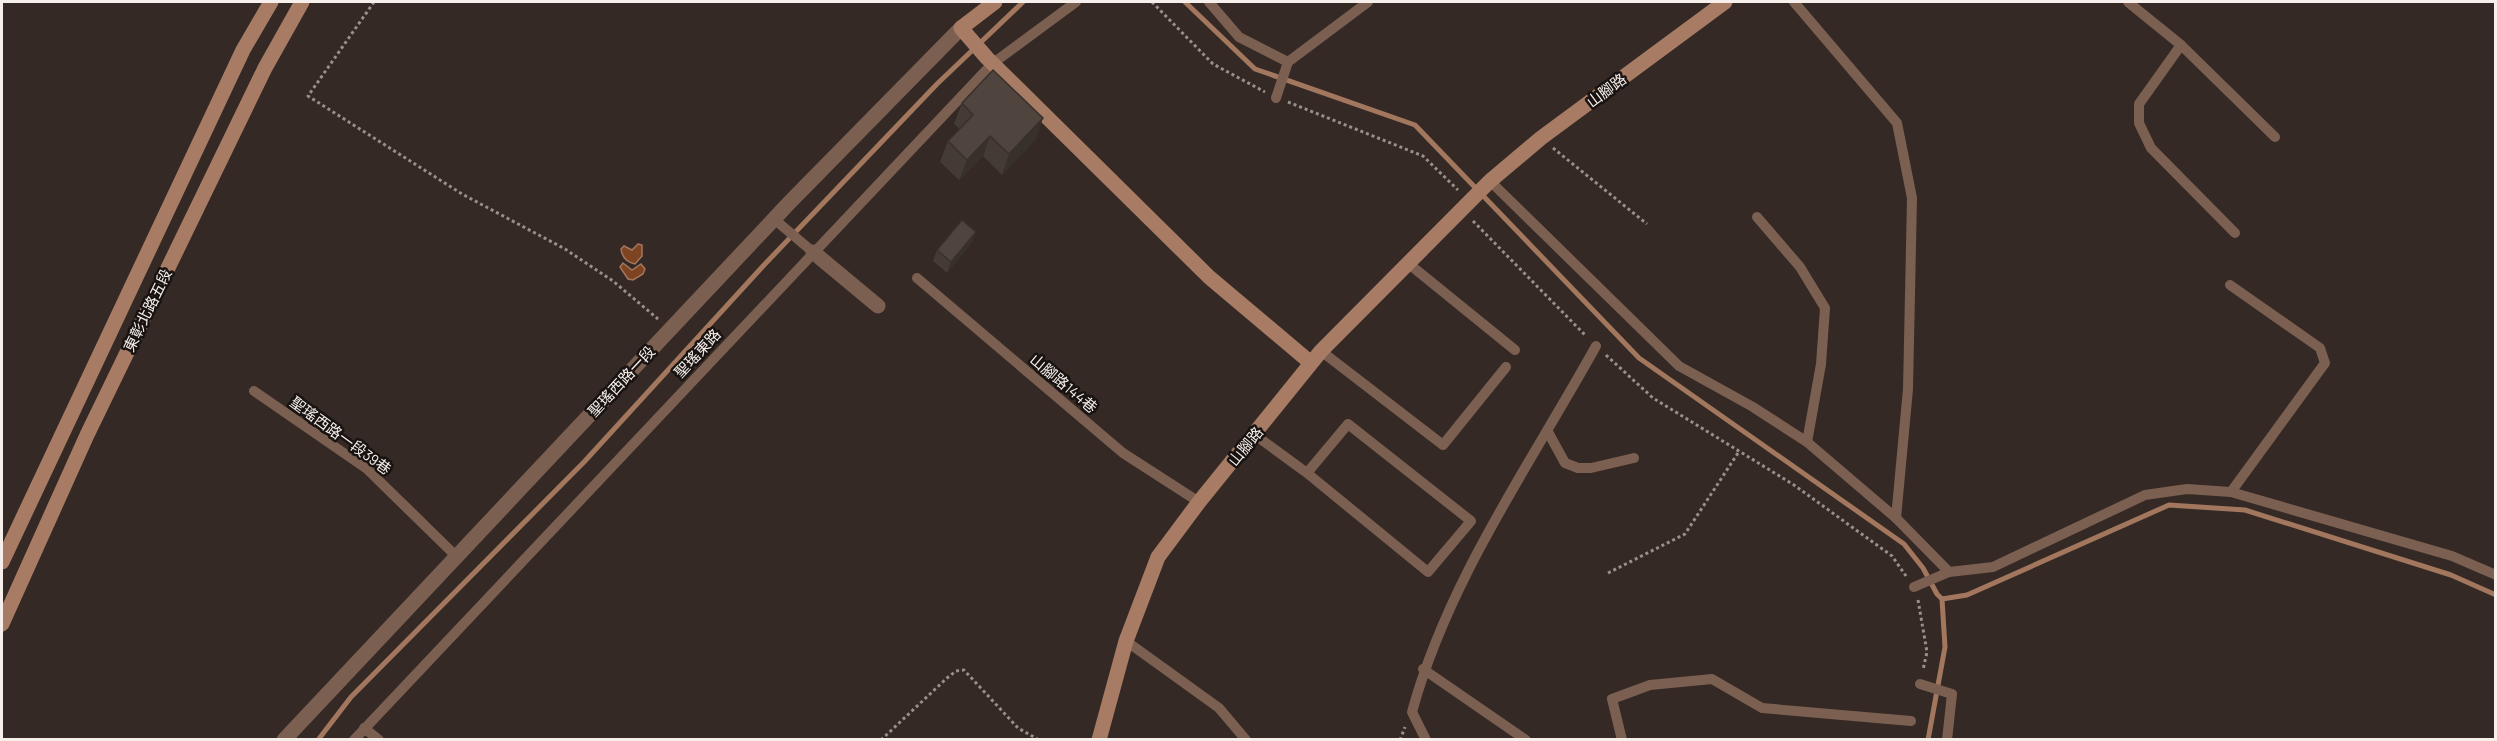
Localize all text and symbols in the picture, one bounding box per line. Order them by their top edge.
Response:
street label: 山腳路 [1583,69,1629,111]
street label: 東彰北路五段 [119,266,175,354]
street label: 聖瑤東路 [670,325,724,381]
street label: 聖瑤西路一段 [584,342,658,420]
street label: 山腳路144巷 [1027,350,1101,416]
street label: 聖瑤西路一段39巷 [287,392,395,478]
street label: 山腳路 [1224,423,1266,469]

